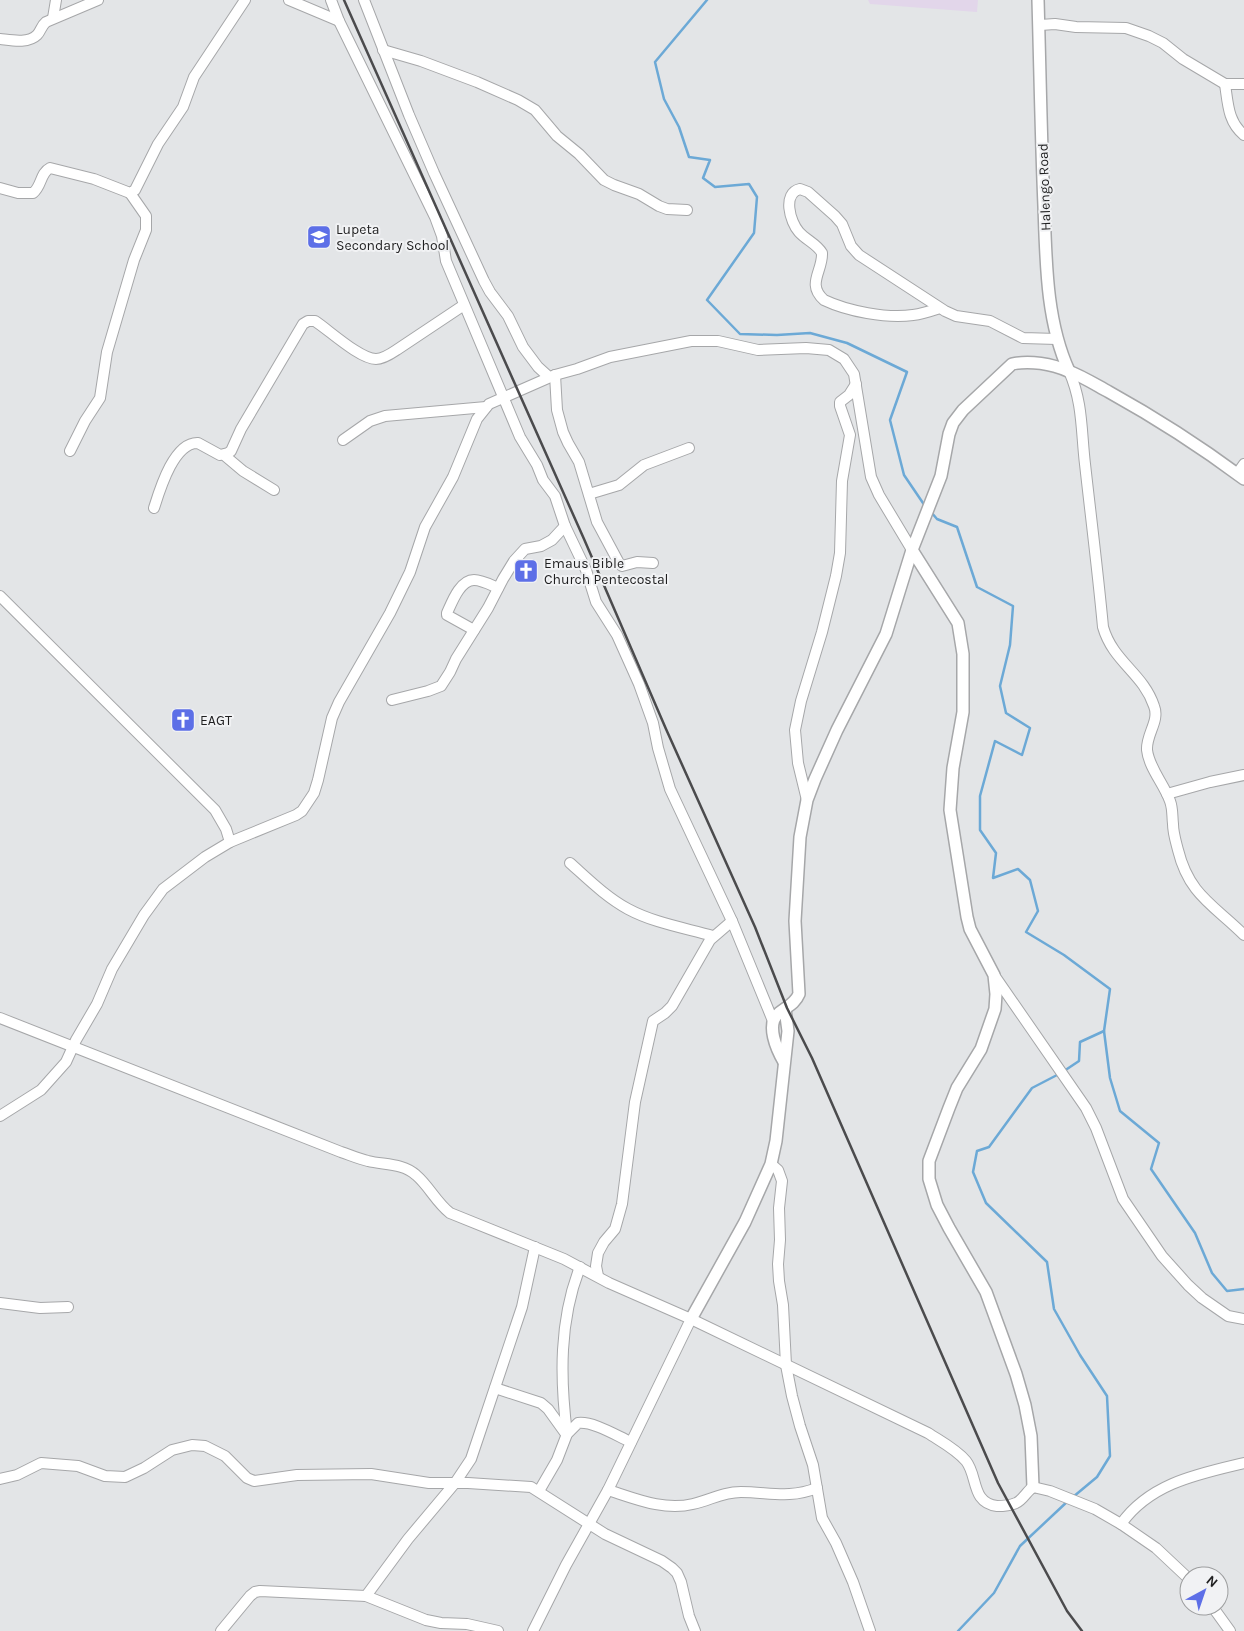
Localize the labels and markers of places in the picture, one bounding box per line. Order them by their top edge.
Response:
place label: Lupeta Secondary School [336,221,449,254]
school or university icon: Lupeta Secondary School [306,224,332,250]
place label: Emaus Bible Church Pentecostal [544,555,669,588]
church icon: Emaus Bible Church Pentecostal [513,558,539,584]
church icon: EAGT [170,707,196,733]
place label: EAGT [200,712,232,729]

